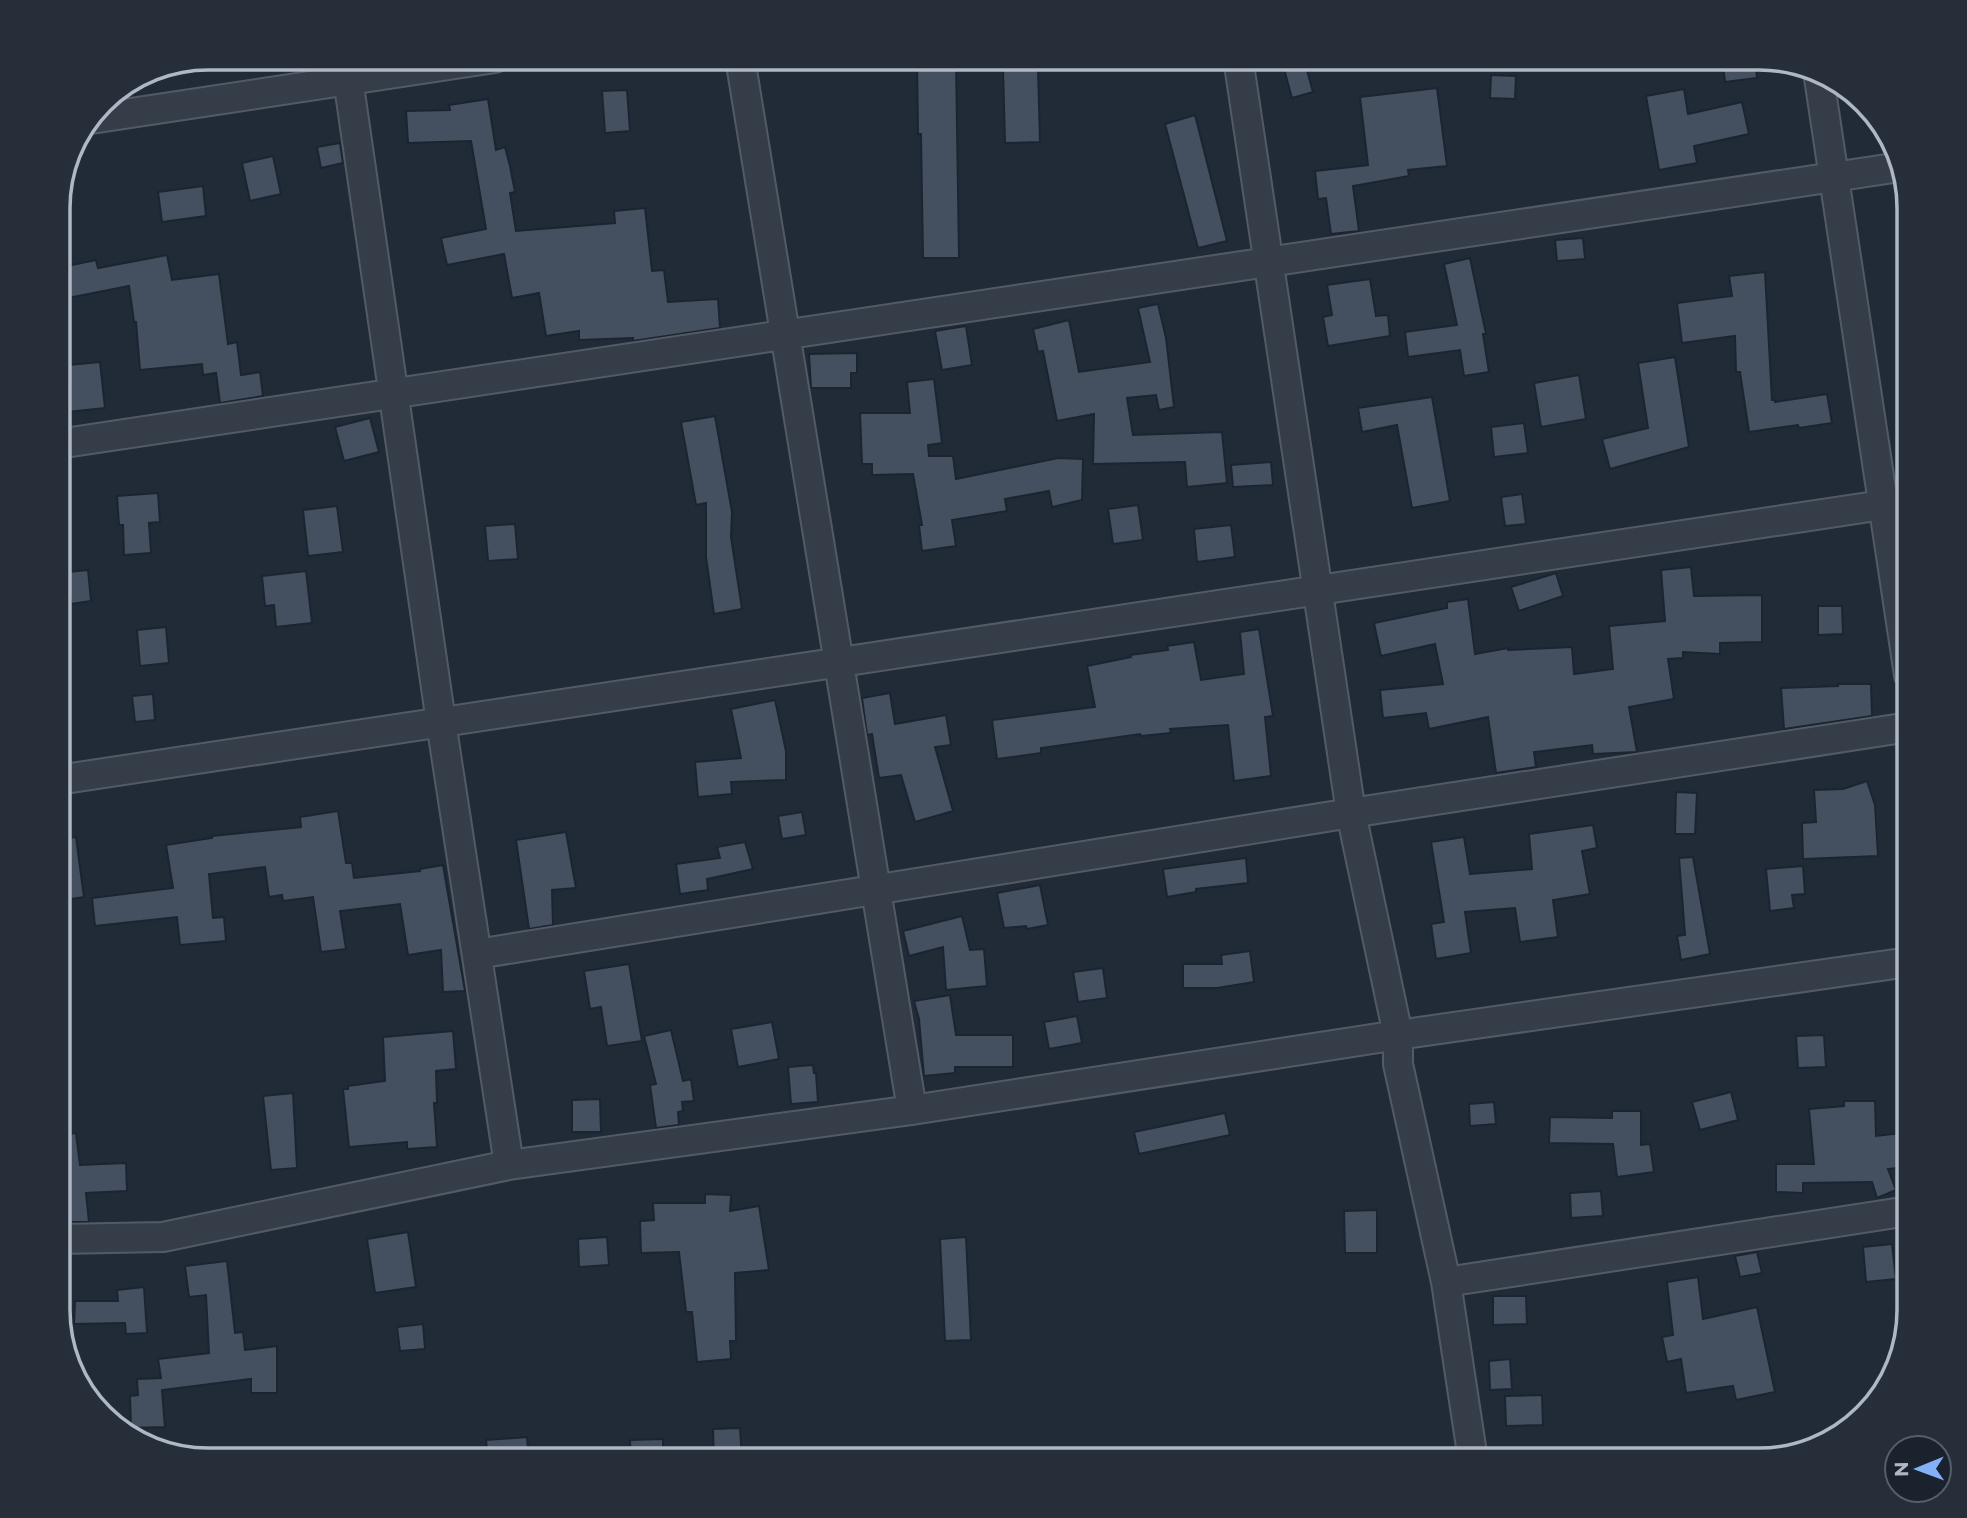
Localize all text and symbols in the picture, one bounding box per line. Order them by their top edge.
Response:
north arrow [1883,1434,1953,1504]
text: N [1890,1461,1913,1477]

